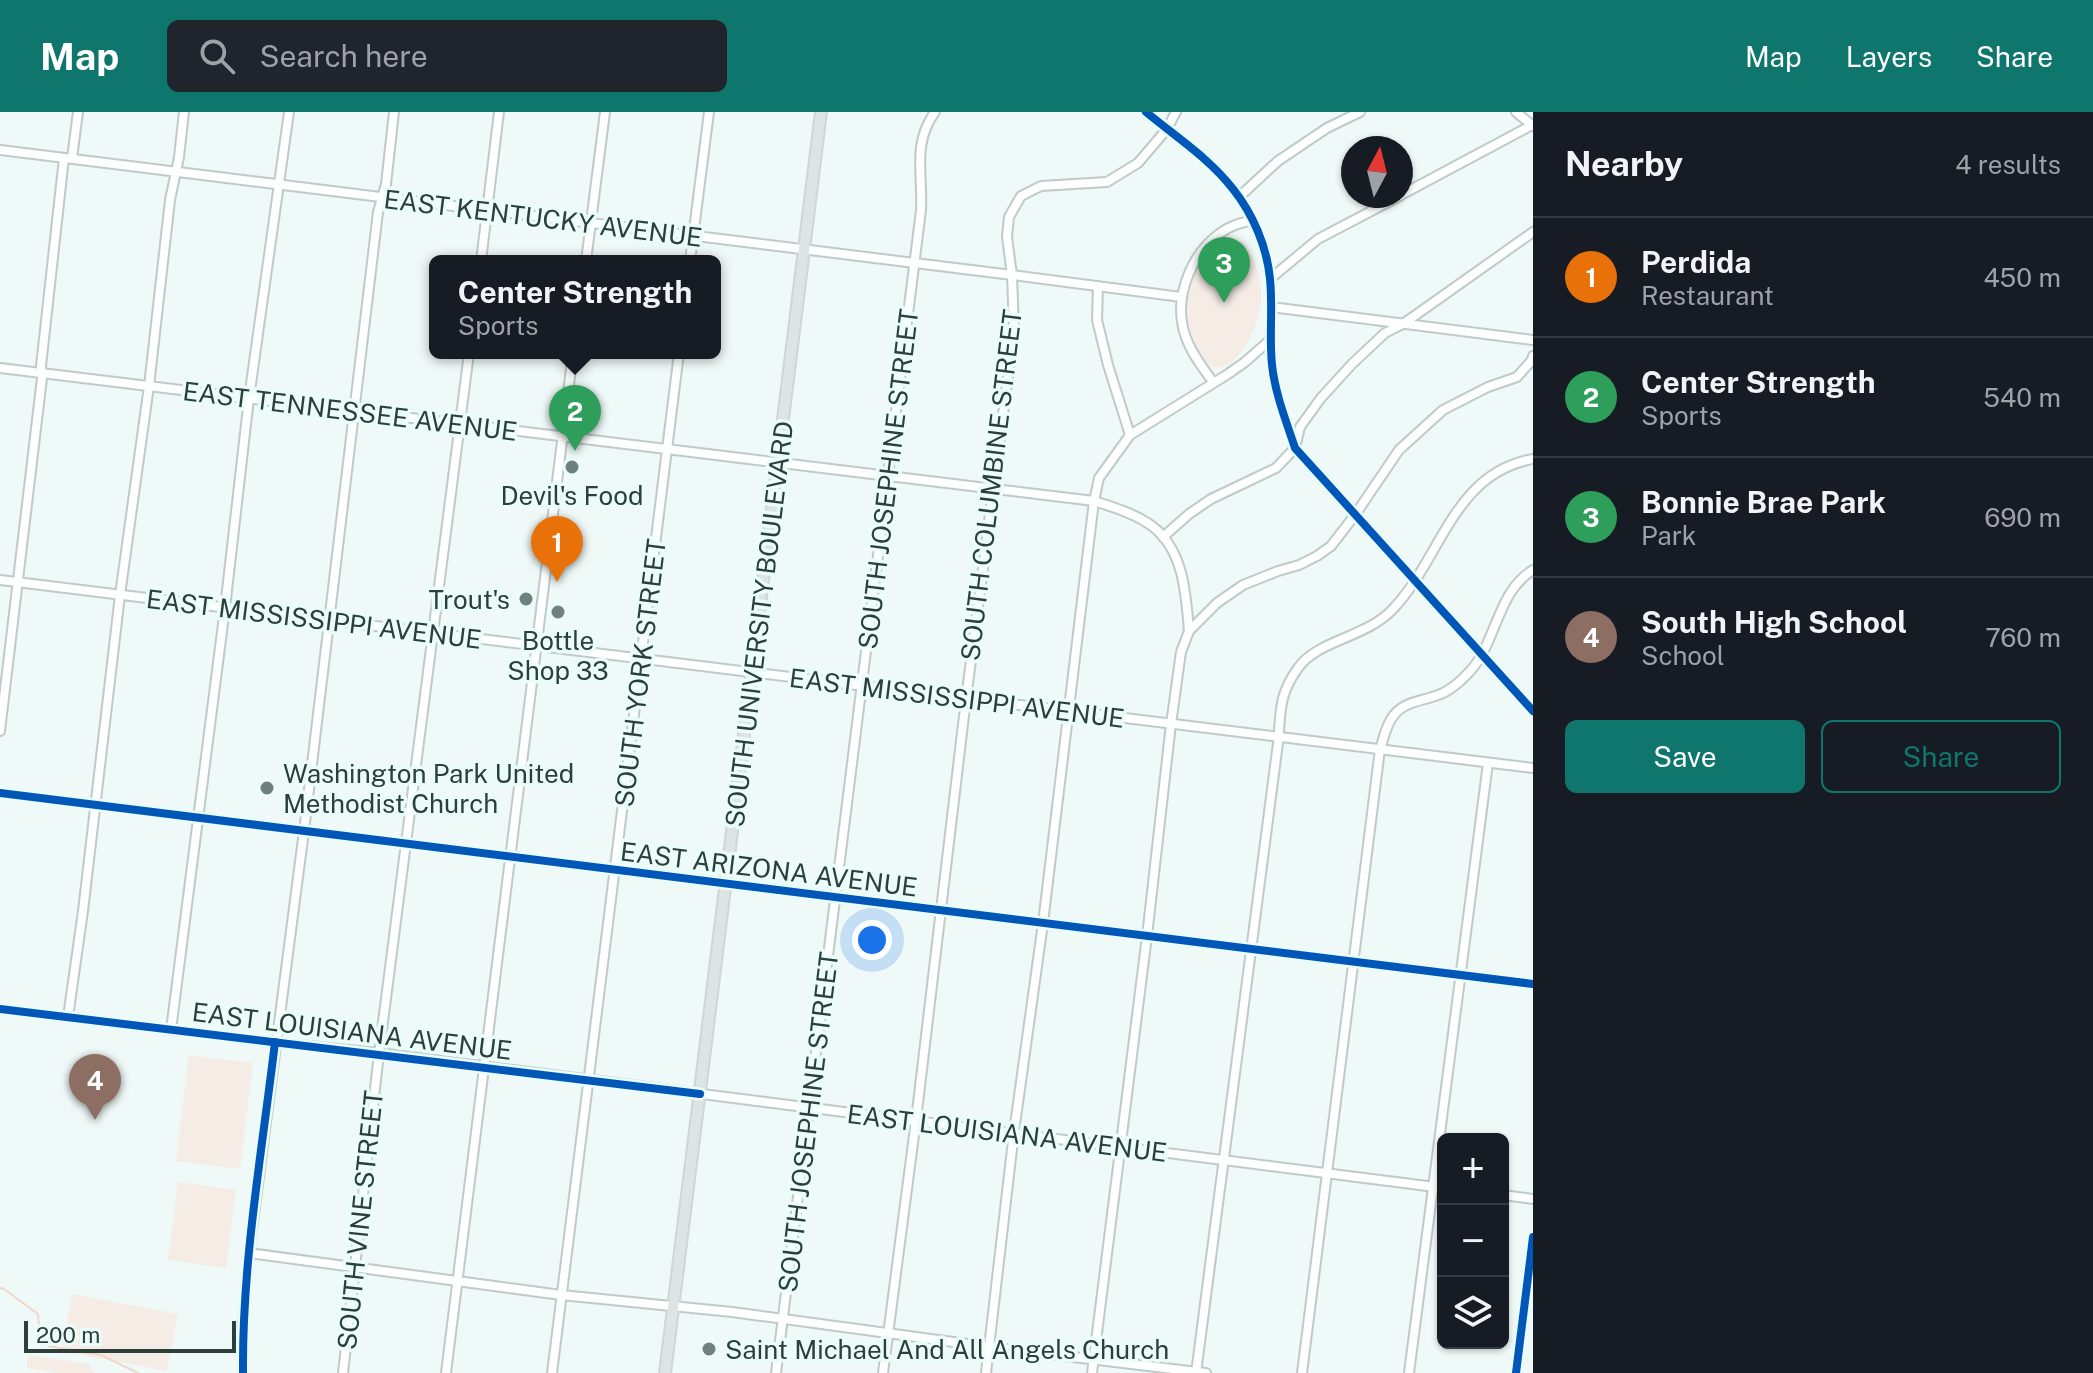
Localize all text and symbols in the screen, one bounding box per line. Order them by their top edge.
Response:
search box [167,20,727,92]
text: Map [40,34,119,79]
icon: search [195,34,239,78]
text: Search here [259,38,428,74]
text: Map [1745,40,1802,73]
text: Layers [1846,40,1932,73]
text: Share [1976,40,2053,73]
north arrow [1341,136,1413,208]
text: Nearby [1565,144,1683,184]
text: 4 results [1955,149,2061,180]
street label: EAST KENTUCKY AVENUE [382,183,704,253]
pin: 3 [1198,237,1250,303]
text: Perdida [1641,244,1751,280]
popup [429,255,721,359]
text: 1 [1585,262,1597,293]
text: 450 m [1984,262,2061,293]
text: Center Strength [458,274,692,310]
text: Restaurant [1641,280,1774,311]
street label: SOUTH JOSEPHINE STREET [852,307,924,651]
street label: SOUTH COLUMBINE STREET [954,308,1028,662]
text: Sports [458,310,538,341]
text: Center Strength [1641,364,1875,400]
street label: EAST TENNESSEE AVENUE [181,375,519,447]
text: 2 [1583,382,1599,413]
text: 540 m [1983,382,2061,413]
pin: 2 [549,385,601,451]
text: Sports [1641,400,1722,431]
street label: SOUTH UNIVERSITY BOULEVARD [719,419,799,829]
marker: Devil's Food [563,458,581,476]
place label: Devil's Food [501,480,643,511]
text: Bonnie Brae Park [1641,484,1886,520]
text: 3 [1582,502,1600,533]
text: 690 m [1984,502,2061,533]
pin: 1 [531,516,583,582]
text: Park [1641,520,1696,551]
street label: SOUTH YORK STREET [608,537,672,809]
street label: EAST MISSISSIPPI AVENUE [145,583,483,655]
place label: Trout's [428,584,510,615]
marker: Trout's [517,590,535,608]
marker: Bottle Shop 33 [549,603,567,621]
text: South High School [1641,604,1907,640]
text: 4 [1582,622,1600,653]
text: 760 m [1985,622,2061,653]
place label: Bottle Shop 33 [507,625,609,686]
text: School [1641,640,1725,671]
street label: EAST MISSISSIPPI AVENUE [788,662,1126,734]
button: Save [1565,720,1805,793]
button: Share [1821,720,2061,793]
place label: Washington Park United Methodist Church [283,758,574,819]
marker: Washington Park United Methodist Church [258,779,276,797]
street label: EAST ARIZONA AVENUE [619,835,919,903]
your location [852,920,892,960]
street label: SOUTH JOSEPHINE STREET [772,950,844,1294]
street label: EAST LOUISIANA AVENUE [190,996,514,1066]
pin: 4 [69,1054,121,1120]
street label: SOUTH VINE STREET [331,1089,389,1351]
street label: EAST LOUISIANA AVENUE [845,1098,1169,1168]
map controls [1437,1133,1509,1349]
button: + [1437,1133,1509,1205]
button: − [1437,1205,1509,1277]
button: layers [1437,1277,1509,1349]
scale bar [24,1317,236,1353]
text: 200 m [36,1322,100,1348]
place label: Saint Michael And All Angels Church [725,1334,1169,1365]
marker: Saint Michael And All Angels Church [700,1340,718,1358]

